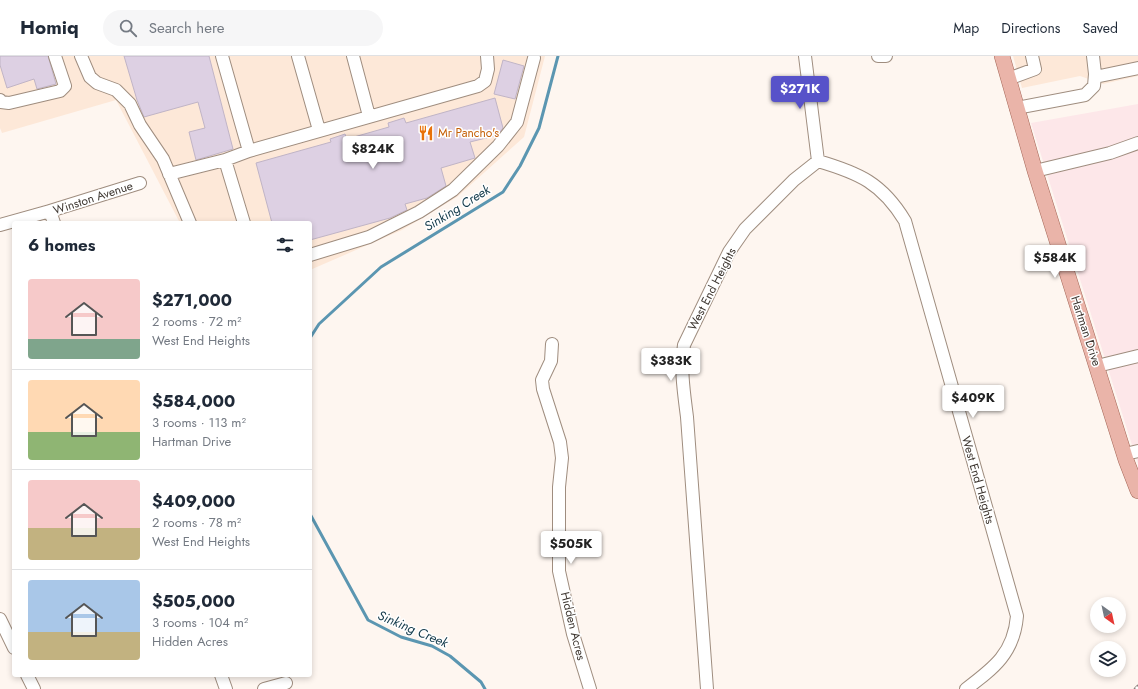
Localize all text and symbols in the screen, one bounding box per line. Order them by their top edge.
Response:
search box [103,10,383,46]
text: Homiq [20,14,79,41]
icon: search [117,17,139,39]
text: Search here [149,17,225,39]
text: Map [953,18,979,38]
text: Directions [1001,18,1061,38]
text: Saved [1083,18,1118,38]
pin: $271K [772,76,828,110]
text: $271K [780,79,820,98]
restaurant icon: Mr Pancho's [417,124,435,142]
place label: Mr Pancho's [438,124,499,142]
pin: $824K [345,136,401,170]
text: $824K [352,139,394,158]
street label: Winston Avenue [51,177,135,219]
water label: Sinking Creek [420,180,494,236]
text: 6 homes [28,233,96,257]
icon: filters [274,234,296,256]
street label: West End Heights [683,244,741,333]
pin: $584K [1027,245,1083,279]
text: $584K [1034,248,1076,267]
text: $271,000 [152,288,232,312]
street label: Hartman Drive [1066,293,1106,369]
icon: home [60,295,108,343]
text: 2 rooms · 72 m² [152,312,242,331]
text: West End Heights [152,331,250,350]
pin: $383K [643,348,699,382]
text: $383K [650,351,692,370]
pin: $409K [945,385,1001,419]
text: $409K [951,388,995,407]
text: $584,000 [152,389,235,413]
icon: home [60,396,108,444]
text: 3 rooms · 113 m² [152,413,246,432]
text: Hartman Drive [152,432,231,451]
street label: West End Heights [957,434,999,526]
text: $409,000 [152,489,235,513]
icon: home [60,496,108,544]
text: 2 rooms · 78 m² [152,513,241,532]
pin: $505K [543,531,599,565]
text: West End Heights [152,532,250,551]
text: $505K [550,534,592,553]
text: $505,000 [152,589,235,613]
street label: Hidden Acres [556,590,590,662]
icon: home [60,596,108,644]
north arrow [1090,597,1126,633]
map controls [1090,597,1126,677]
water label: Sinking Creek [375,606,451,653]
text: 3 rooms · 104 m² [152,613,248,632]
text: Hidden Acres [152,632,228,651]
button: layers [1090,641,1126,677]

